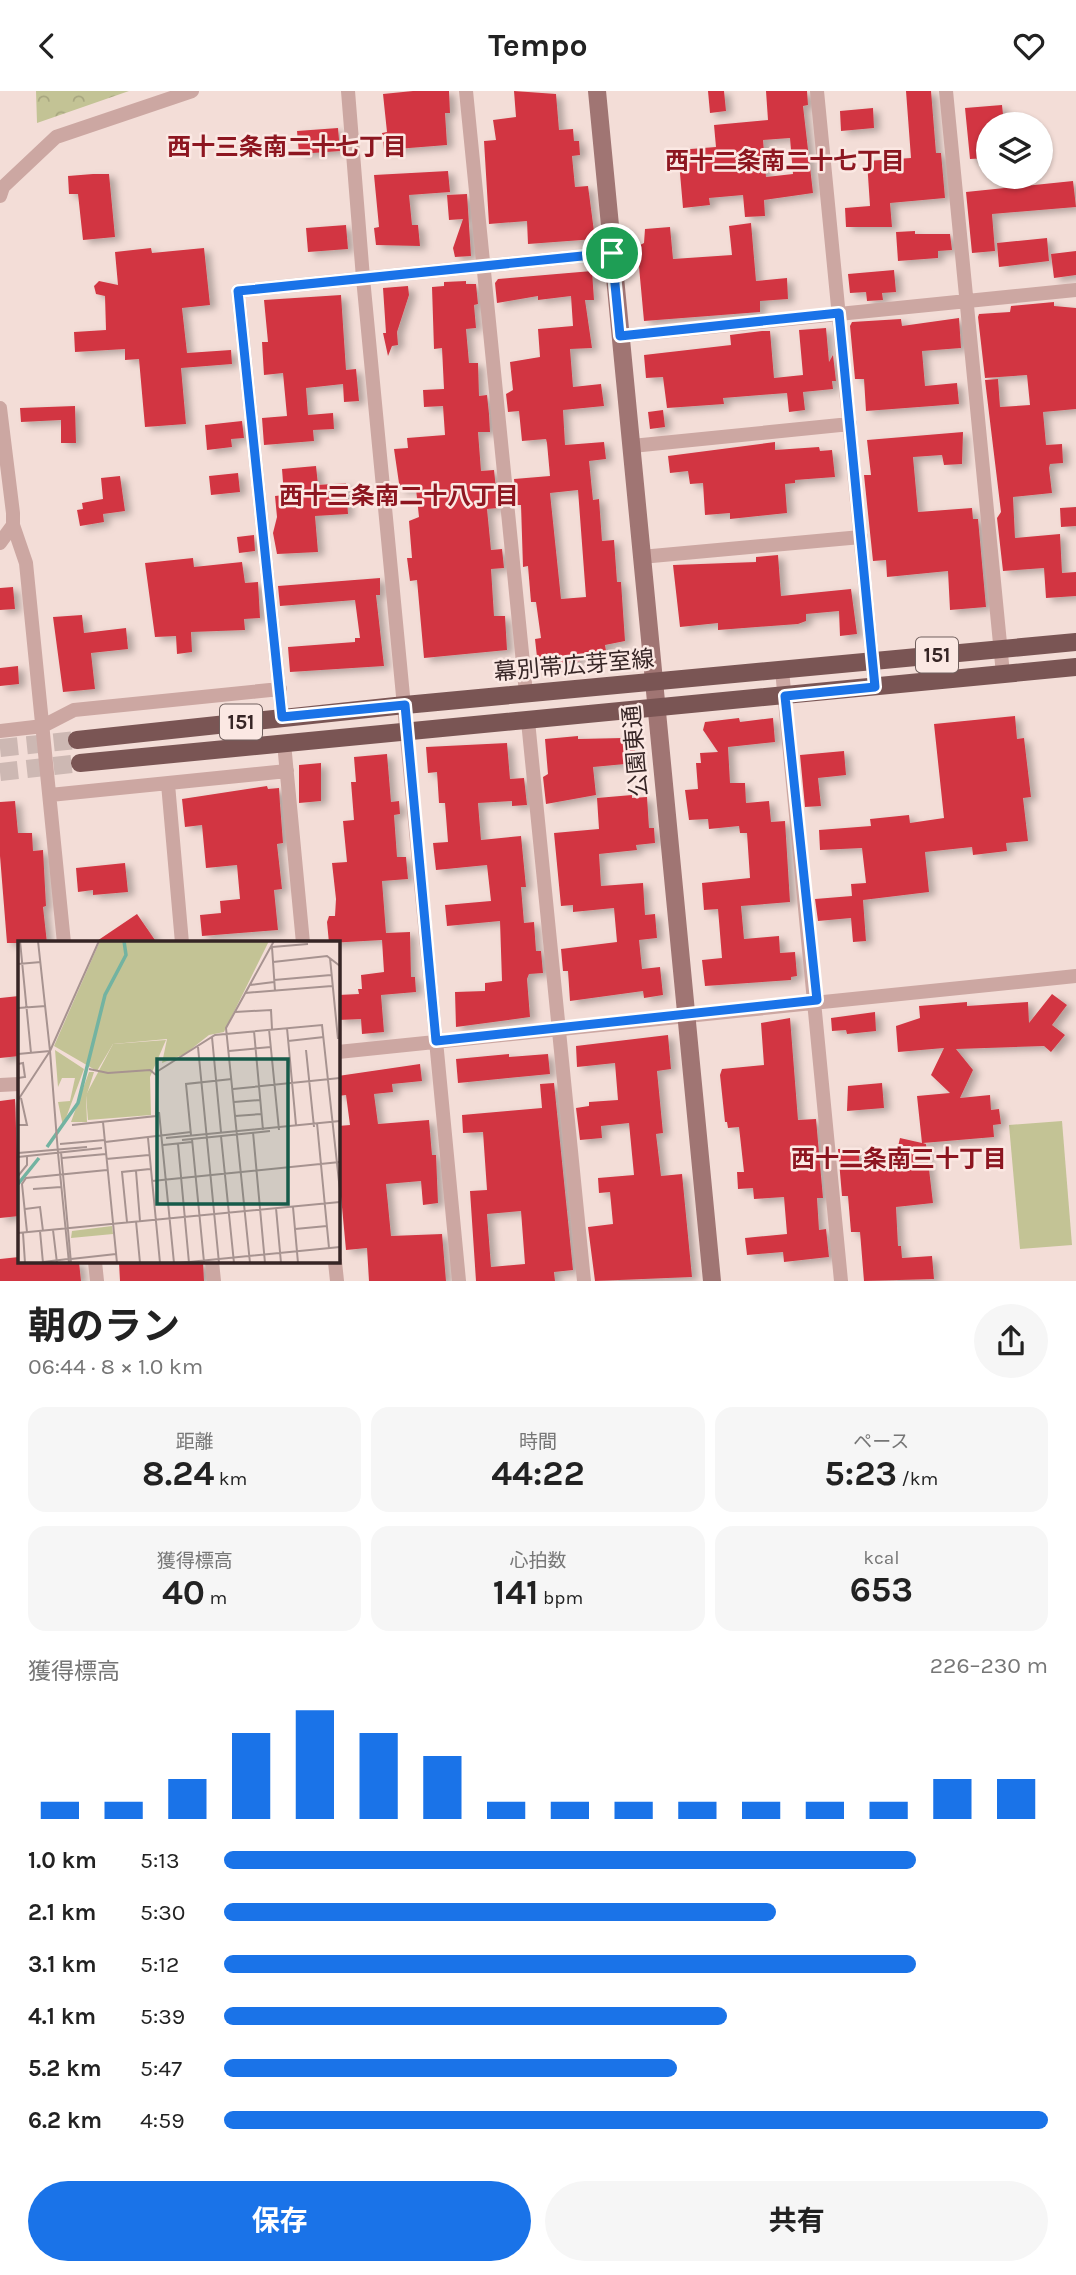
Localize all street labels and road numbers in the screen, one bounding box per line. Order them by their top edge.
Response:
road number: 151 [916,637,958,673]
street label: 幕別帯広芽室線 [493,645,655,686]
street label: 公園東通 [618,704,653,798]
road number: 151 [220,705,262,739]

